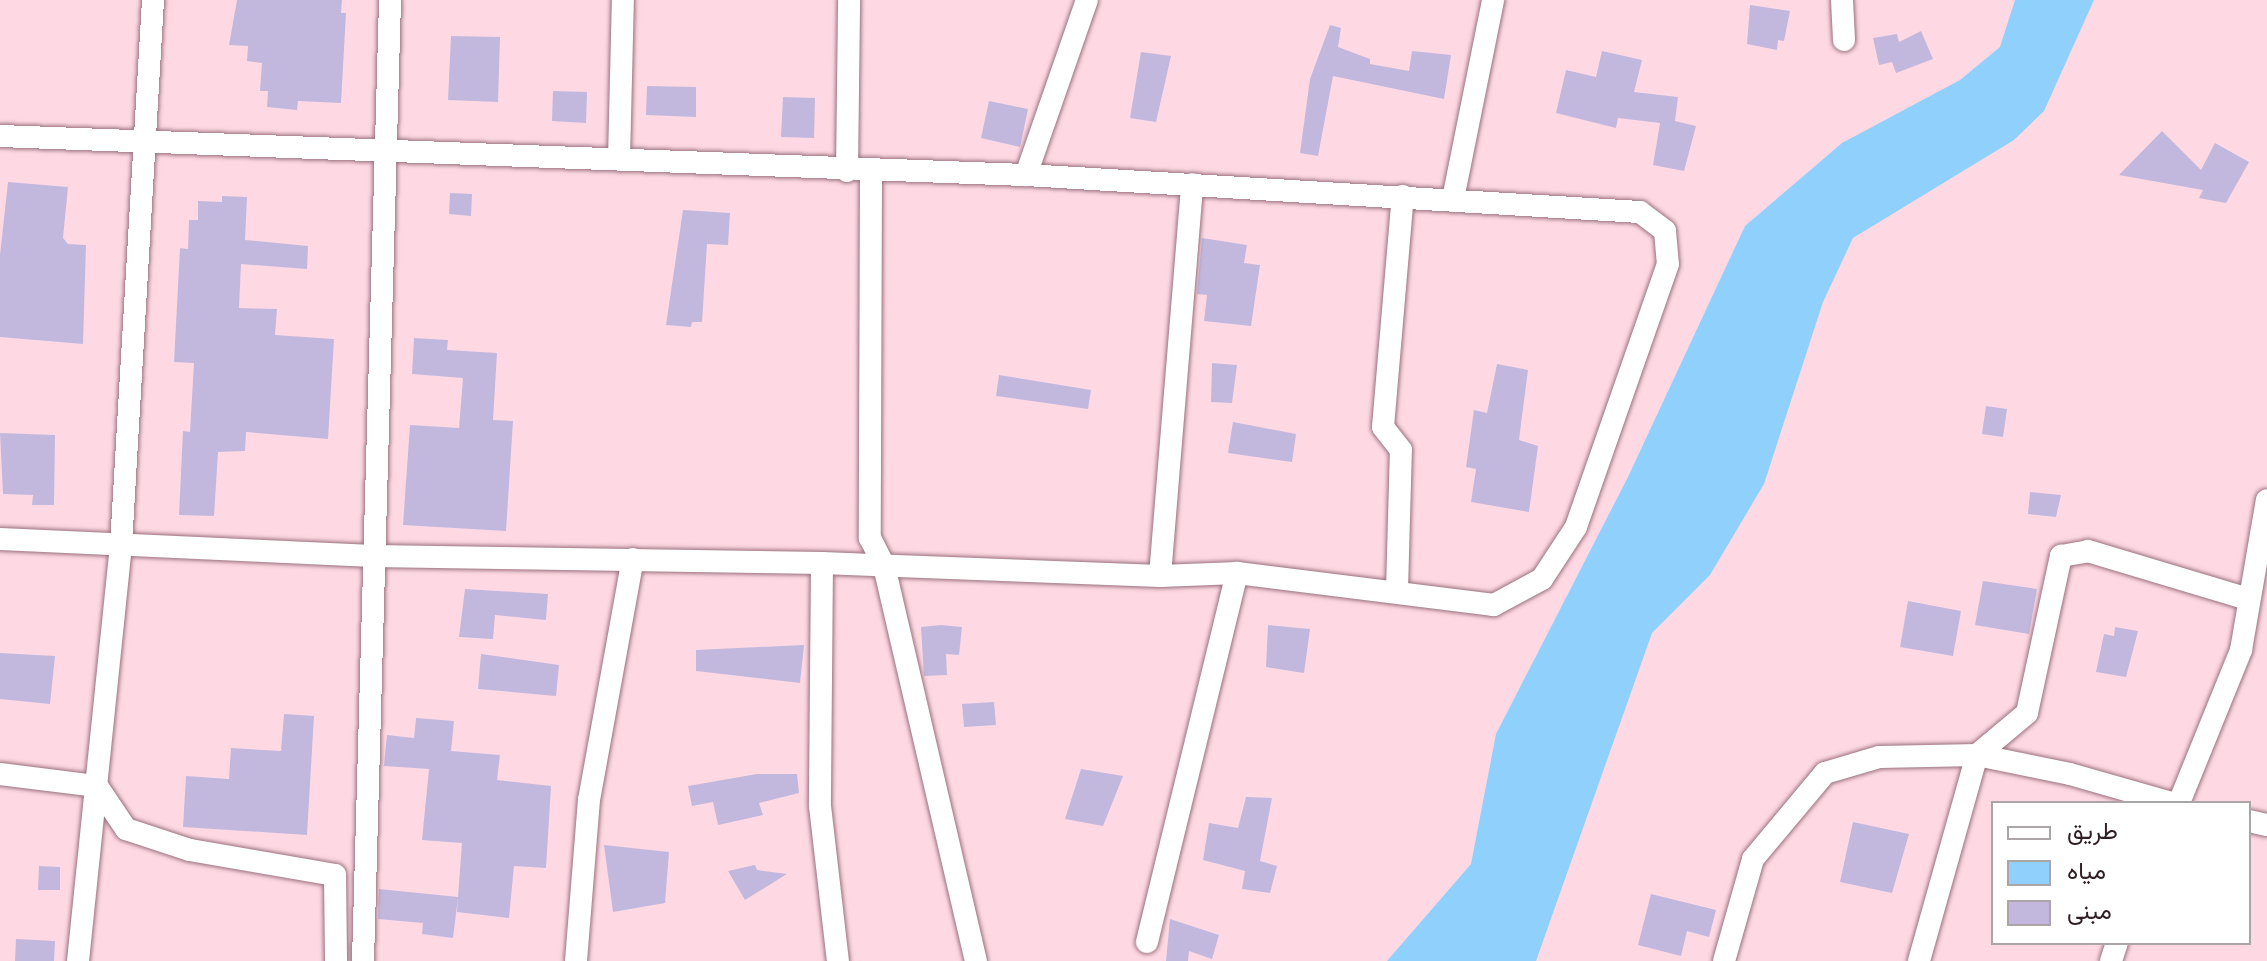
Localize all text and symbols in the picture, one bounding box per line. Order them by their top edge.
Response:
legend [1991,801,2251,945]
text: طريق [2067,815,2118,846]
text: مياه [2067,855,2106,886]
text: مبنى [2067,895,2112,926]

